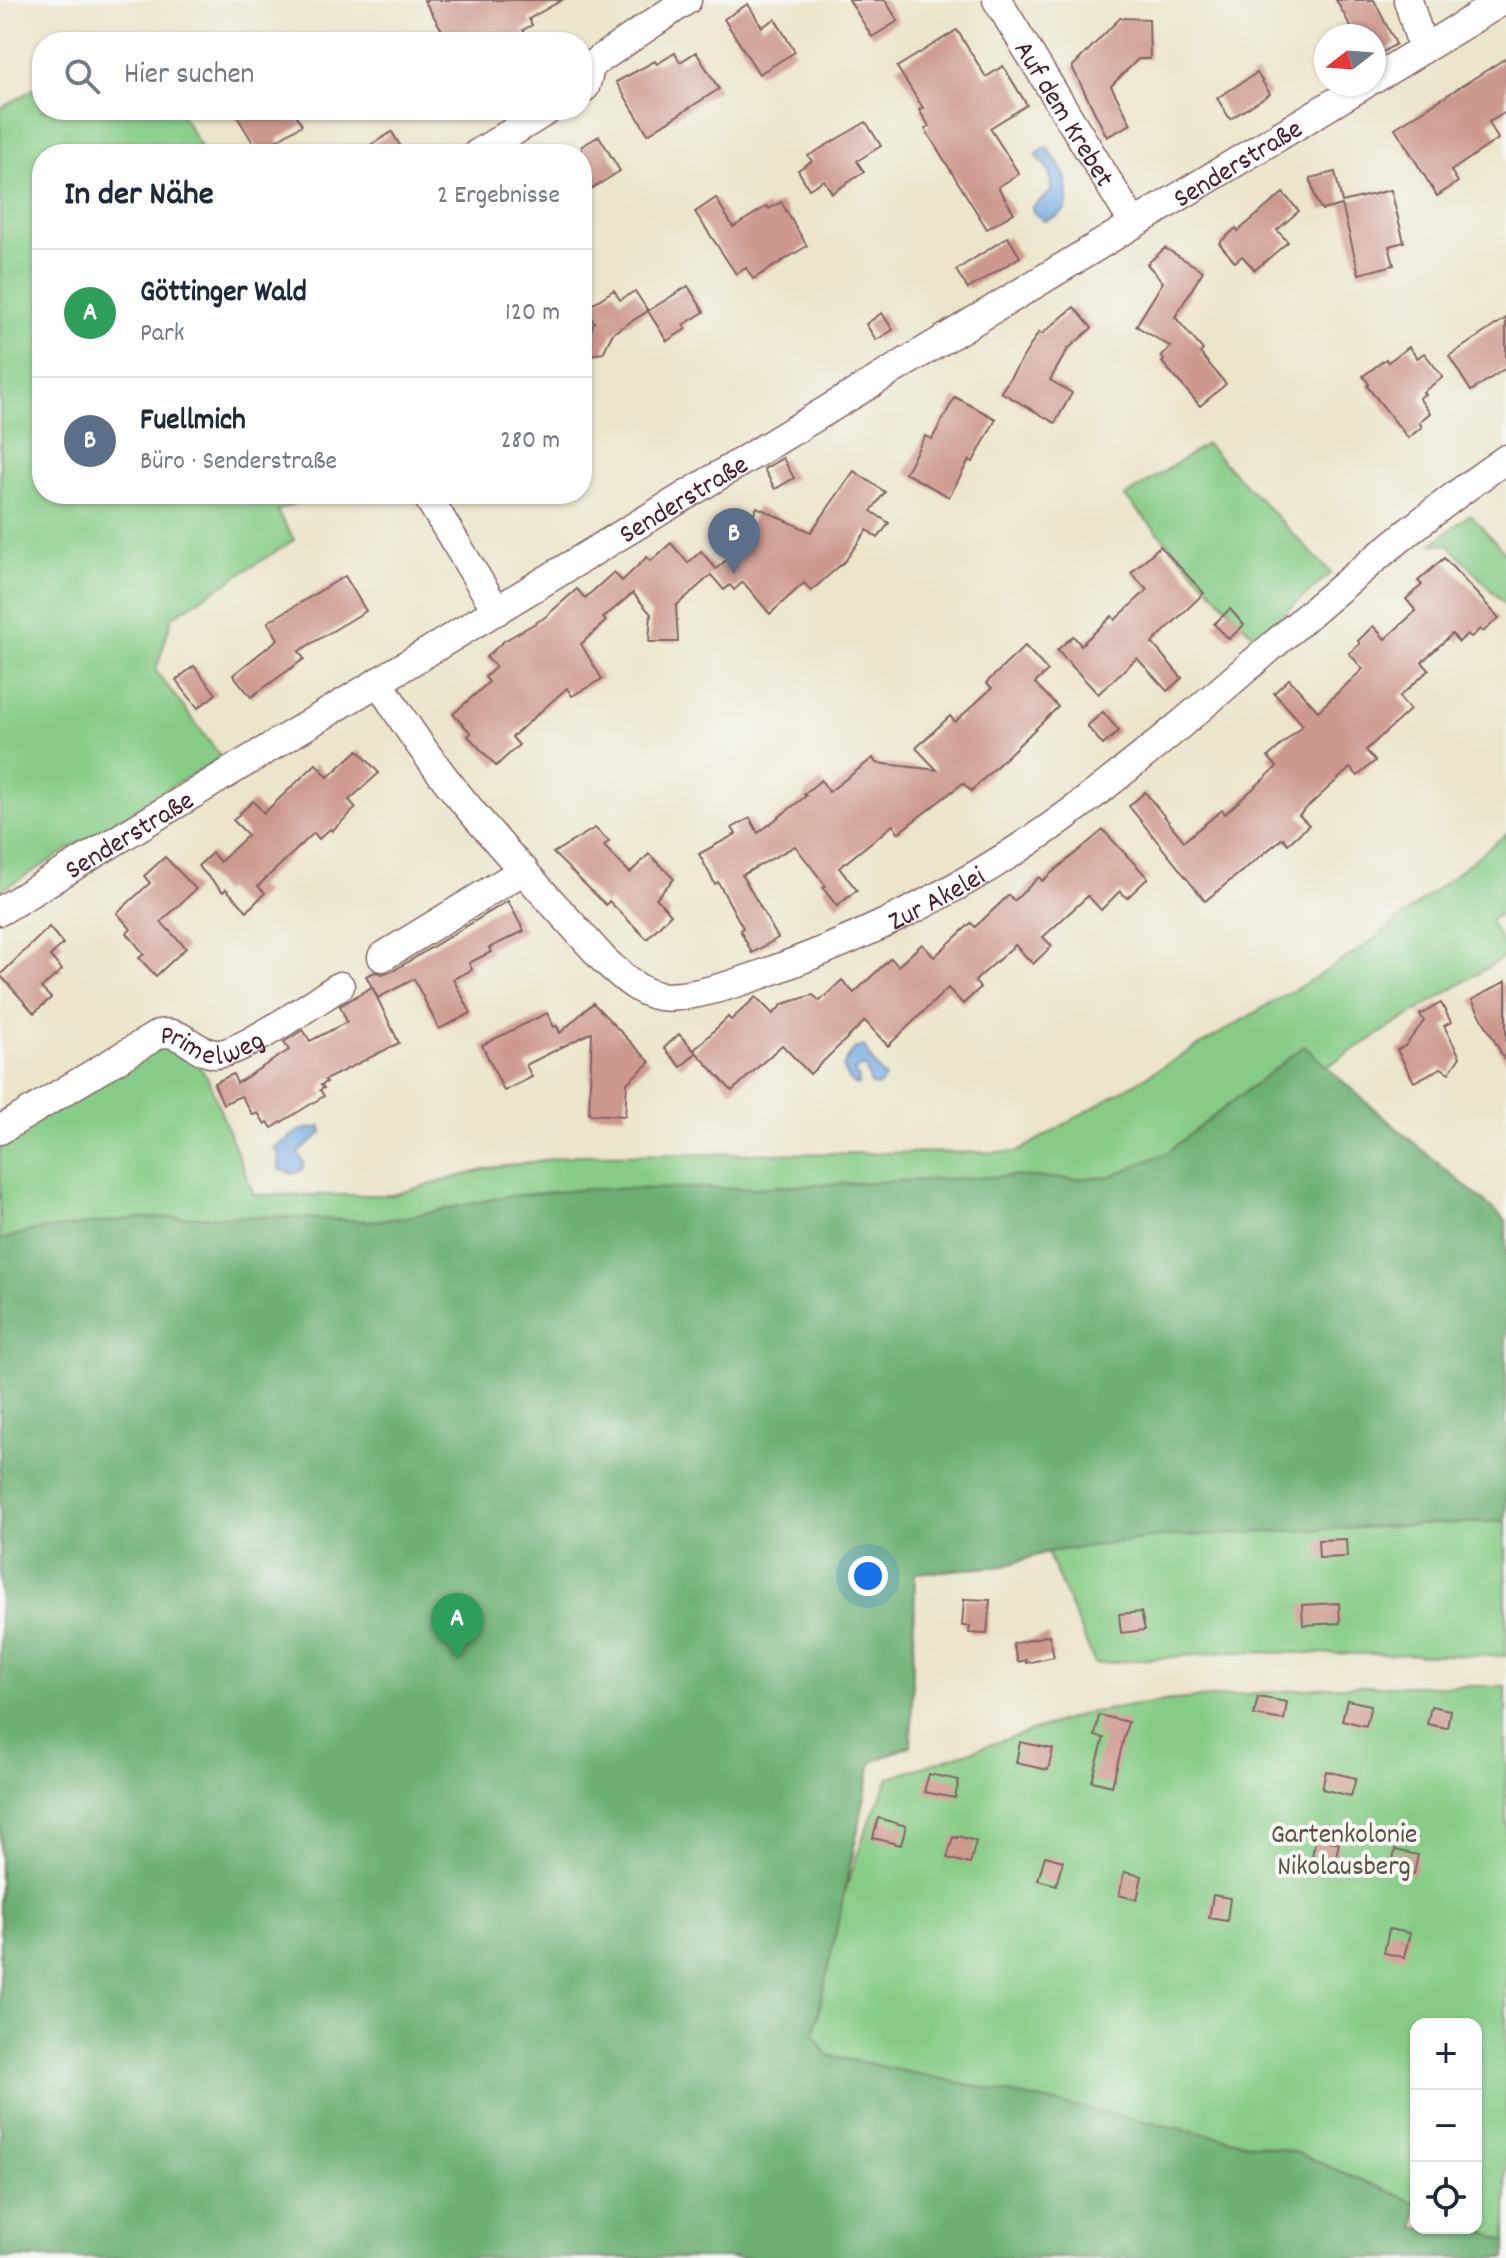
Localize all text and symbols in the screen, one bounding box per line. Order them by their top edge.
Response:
north arrow [1314,24,1386,96]
search box [32,32,592,120]
street label: Auf dem Krebet [1001,34,1122,196]
icon: search [60,54,104,98]
text: Hier suchen [124,55,254,98]
street label: Senderstraße [1167,111,1312,221]
text: In der Nähe [64,172,214,221]
text: 2 Ergebnisse [437,178,560,215]
text: Göttinger Wald [140,273,307,316]
text: A [83,295,97,332]
text: 120 m [505,295,560,332]
text: Park [140,316,184,353]
text: Fuellmich [140,401,246,444]
text: B [84,423,96,460]
text: 280 m [500,423,560,460]
text: Büro · Senderstraße [140,444,337,481]
street label: Senderstraße [613,447,757,556]
pin: B [708,508,760,574]
street label: Senderstraße [59,783,203,892]
street label: Zur Akelei [883,859,994,944]
street label: Primelweg [160,1018,273,1079]
your location [848,1556,888,1596]
pin: A [431,1593,483,1659]
park label: Gartenkolonie Nikolausberg [1271,1817,1417,1889]
map controls [1410,2018,1482,2234]
button: + [1410,2018,1482,2090]
button: − [1410,2090,1482,2162]
button: locate [1410,2162,1482,2234]

